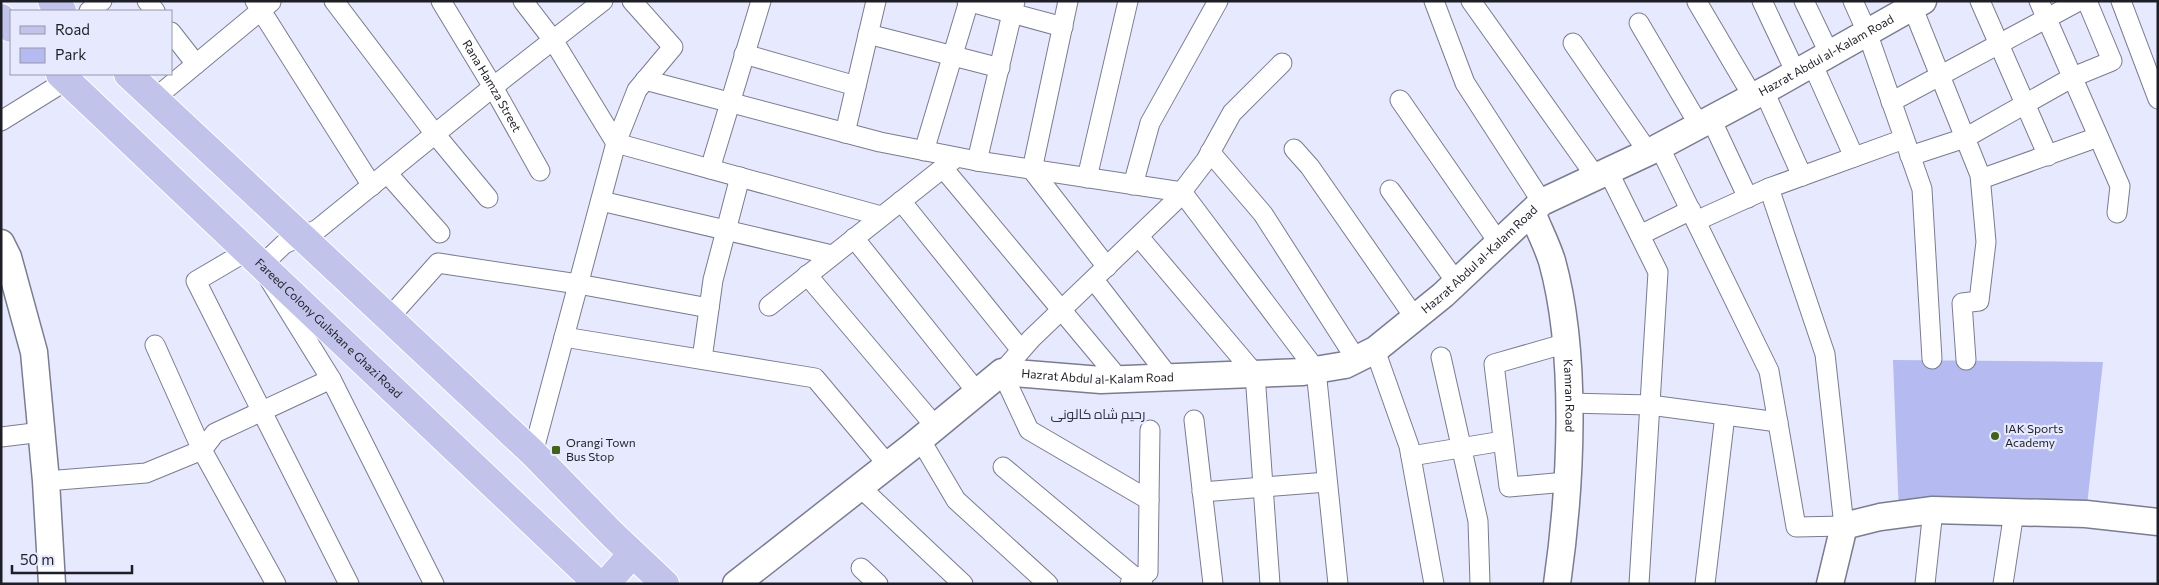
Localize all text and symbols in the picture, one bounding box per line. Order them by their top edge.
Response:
legend [10,10,172,75]
street label: Hazrat Abdul al-Kalam Road [1756,11,1896,98]
text: Road [55,20,90,38]
street label: Rana Hamza Street [460,37,525,134]
text: Park [55,45,86,63]
street label: Hazrat Abdul al-Kalam Road [1418,202,1540,316]
street label: Fareed Colony Gulshan e Ghazi Road [253,255,406,401]
street label: Kamran Road [1562,359,1578,432]
street label: Hazrat Abdul al-Kalam Road [1021,366,1174,386]
district label: رحیم شاہ کالونی [1051,405,1145,424]
place label: IAK Sports Academy [2005,421,2063,449]
marker: IAK Sports Academy [1989,430,2001,442]
place label: Orangi Town Bus Stop [566,435,636,463]
marker: Orangi Town Bus Stop [550,444,562,456]
scale bar [12,542,132,574]
text: 50 m [20,550,54,568]

